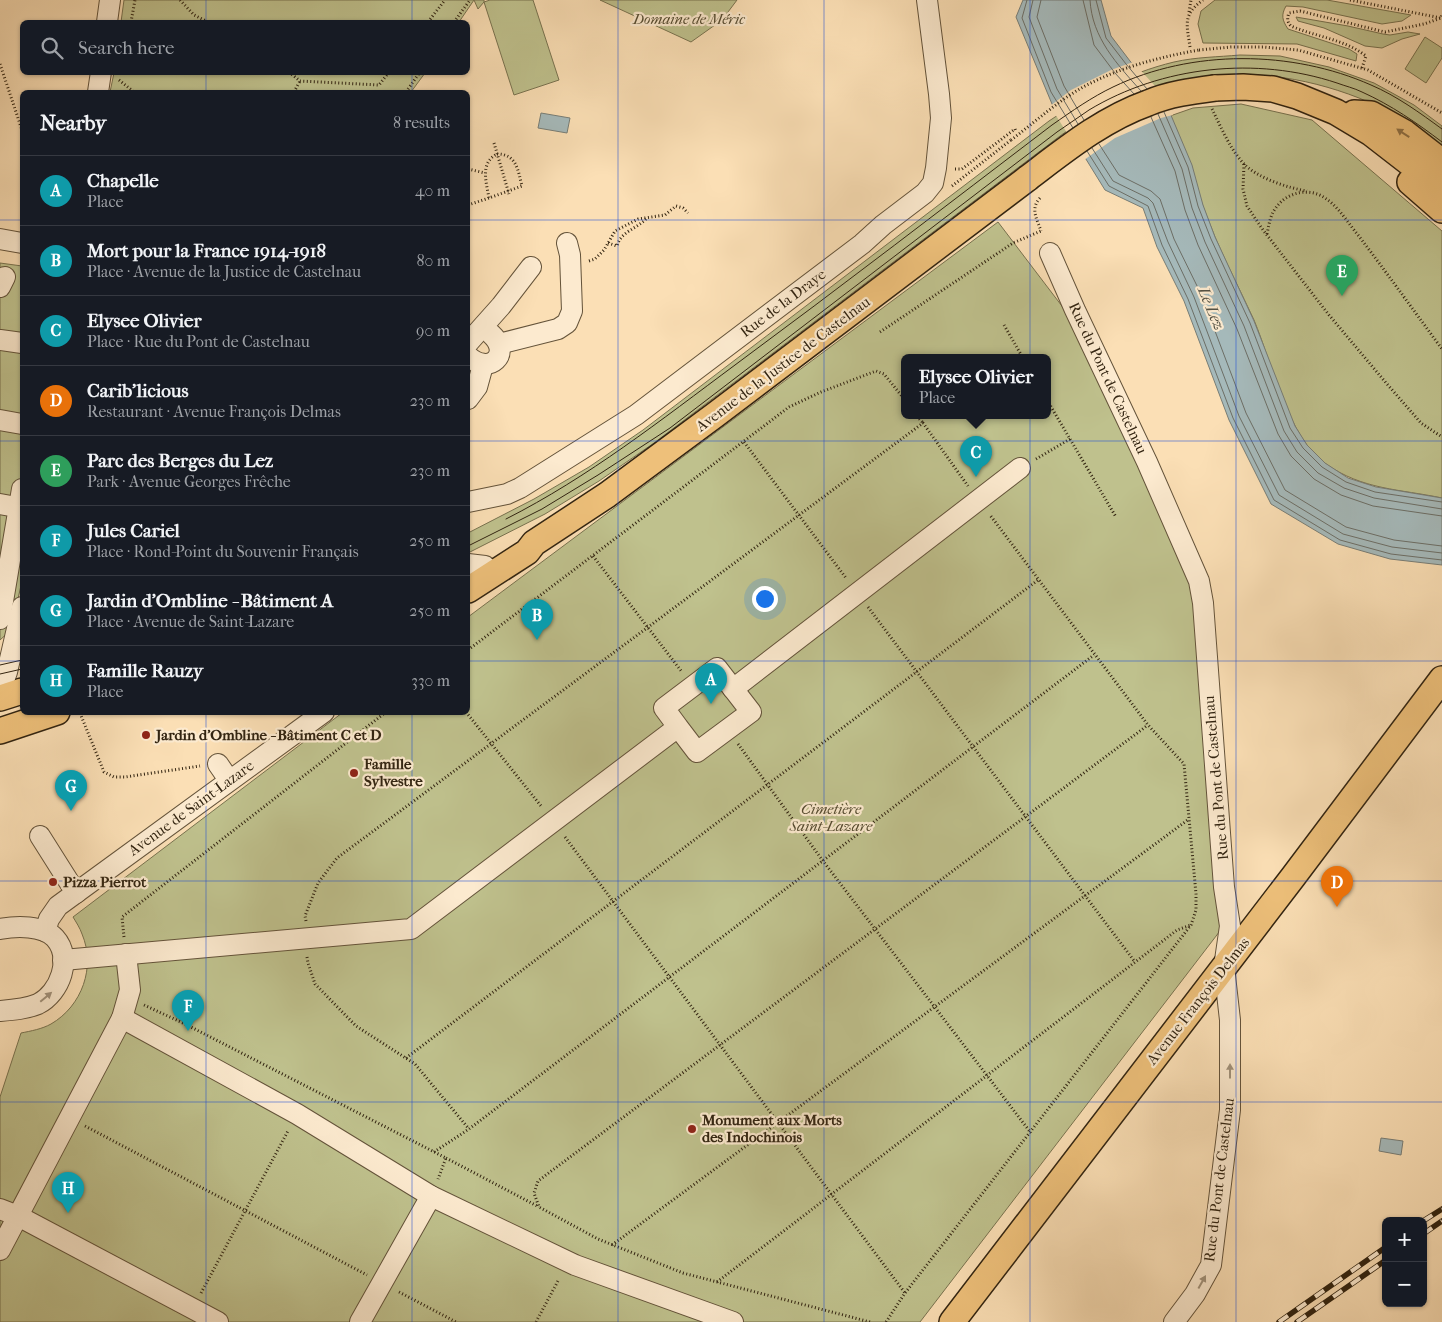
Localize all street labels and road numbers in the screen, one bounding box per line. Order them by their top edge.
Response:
street label: Rue de la Draye [737,265,830,341]
street label: Avenue de la Justice de Castelnau [692,292,874,436]
street label: Rue du Pont de Castelnau [1065,299,1151,457]
street label: Rue du Pont de Castelnau [1200,694,1232,861]
street label: Avenue de Saint-Lazare [124,756,258,860]
street label: Avenue François Delmas [1142,933,1254,1069]
street label: Rue du Pont de Castelnau [1200,1096,1238,1263]

